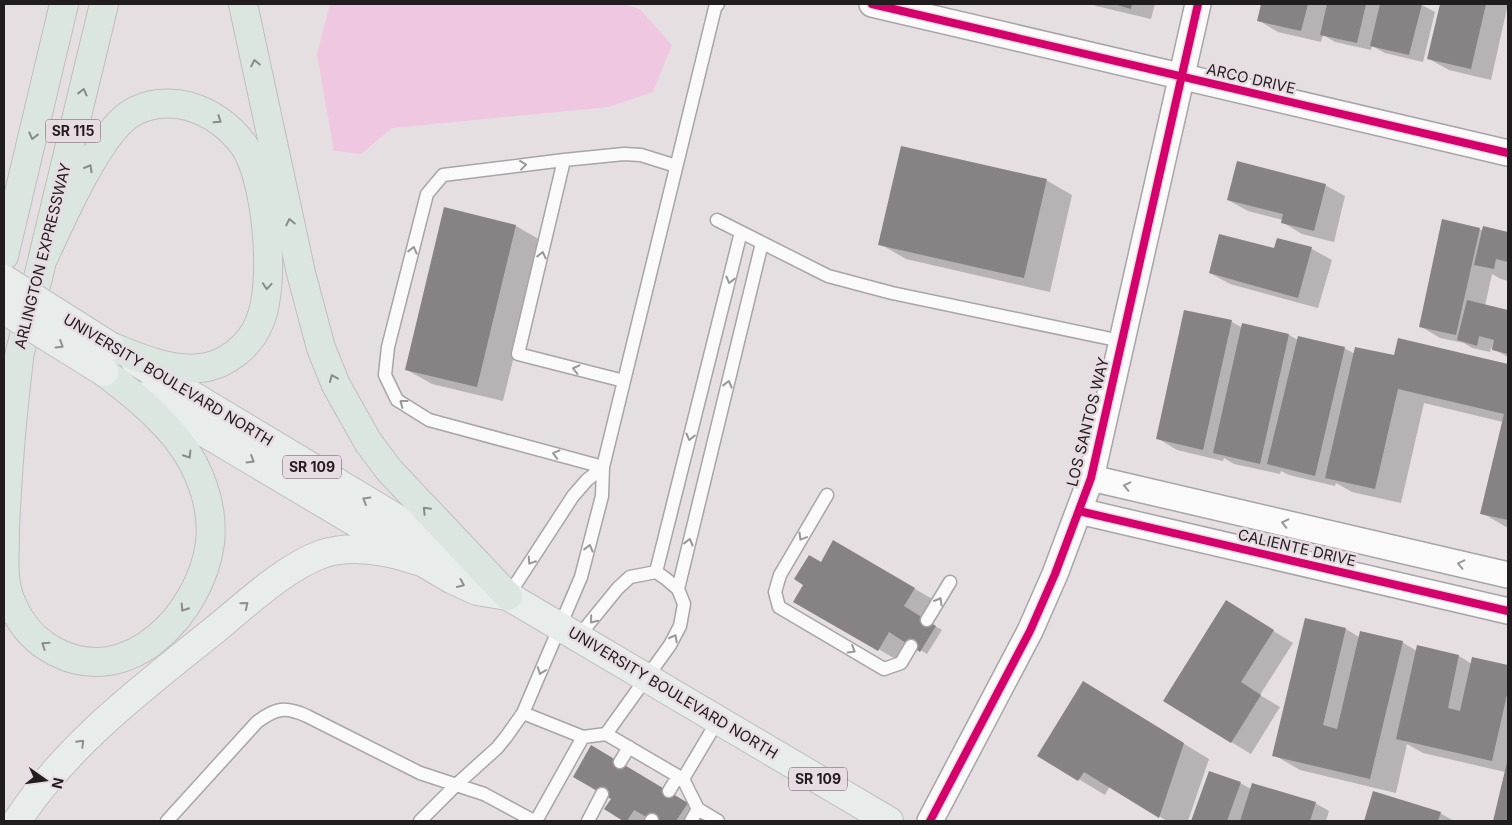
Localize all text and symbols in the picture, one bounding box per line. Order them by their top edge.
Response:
one-way arrow [251,58,261,67]
street label: ARCO DRIVE [1205,59,1297,98]
one-way arrow [77,88,88,97]
one-way arrow [213,114,222,124]
road number: SR 115 [46,120,100,142]
one-way arrow [28,132,38,140]
one-way arrow [519,160,527,171]
street label: ARLINGTON EXPRESSWAY [10,161,75,351]
one-way arrow [82,165,92,174]
one-way arrow [285,217,295,226]
one-way arrow [407,245,418,254]
one-way arrow [536,251,546,259]
one-way arrow [725,275,736,284]
one-way arrow [261,282,272,290]
street label: UNIVERSITY BOULEVARD NORTH [60,309,276,450]
one-way arrow [54,339,64,348]
street label: LOS SANTOS WAY [1062,355,1113,488]
one-way arrow [572,364,581,375]
one-way arrow [328,374,339,383]
one-way arrow [722,379,733,388]
one-way arrow [399,400,409,409]
one-way arrow [685,433,696,442]
one-way arrow [181,450,191,459]
one-way arrow [552,450,560,460]
one-way arrow [245,454,254,464]
road number: SR 109 [283,456,341,478]
one-way arrow [1123,481,1132,492]
one-way arrow [363,497,372,507]
one-way arrow [423,507,432,516]
one-way arrow [1281,518,1290,529]
street label: CALIENTE DRIVE [1236,525,1358,570]
one-way arrow [799,531,809,540]
one-way arrow [683,537,694,546]
one-way arrow [583,544,594,553]
one-way arrow [528,555,537,564]
one-way arrow [1456,559,1465,570]
one-way arrow [456,578,465,588]
one-way arrow [932,598,942,607]
one-way arrow [181,602,190,611]
one-way arrow [239,602,248,610]
one-way arrow [590,614,598,623]
street label: UNIVERSITY BOULEVARD NORTH [565,622,781,763]
one-way arrow [668,634,678,643]
one-way arrow [41,642,51,651]
one-way arrow [847,644,856,654]
one-way arrow [537,667,547,675]
one-way arrow [75,740,84,749]
north arrow [20,755,70,805]
road number: SR 109 [789,768,847,791]
text: N [49,776,68,790]

